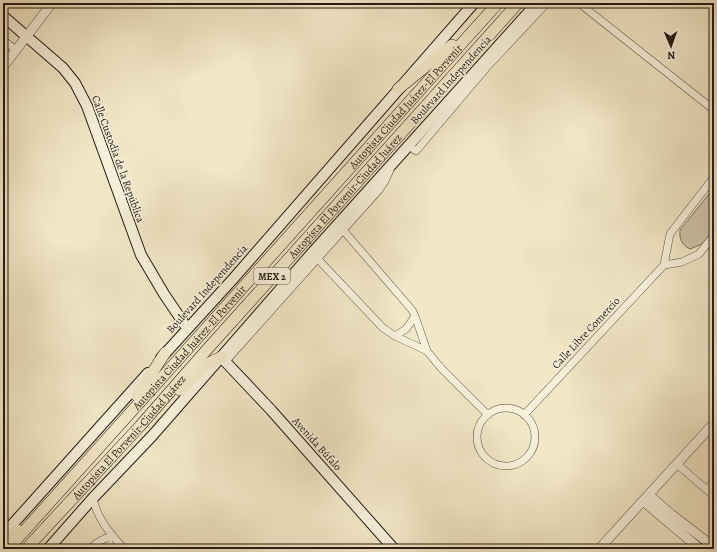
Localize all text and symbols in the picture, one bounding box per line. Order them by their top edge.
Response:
north arrow [651,26,691,66]
street label: Boulevard Independencia [407,32,496,128]
street label: Autopista Ciudad Juárez-El Porvenir [345,41,465,172]
text: N [667,48,676,63]
street label: Calle Custodia de la República [88,93,148,225]
street label: Autopista El Porvenir-Ciudad Juárez [284,130,405,262]
street label: Boulevard Independencia [163,241,252,337]
road number: MEX 2 [254,268,290,284]
street label: Autopista Ciudad Juárez-El Porvenir [128,282,249,414]
street label: Calle Libre Comercio [549,293,624,372]
street label: Autopista El Porvenir-Ciudad Juárez [68,372,189,503]
street label: Avenida Búfalo [288,413,346,474]

